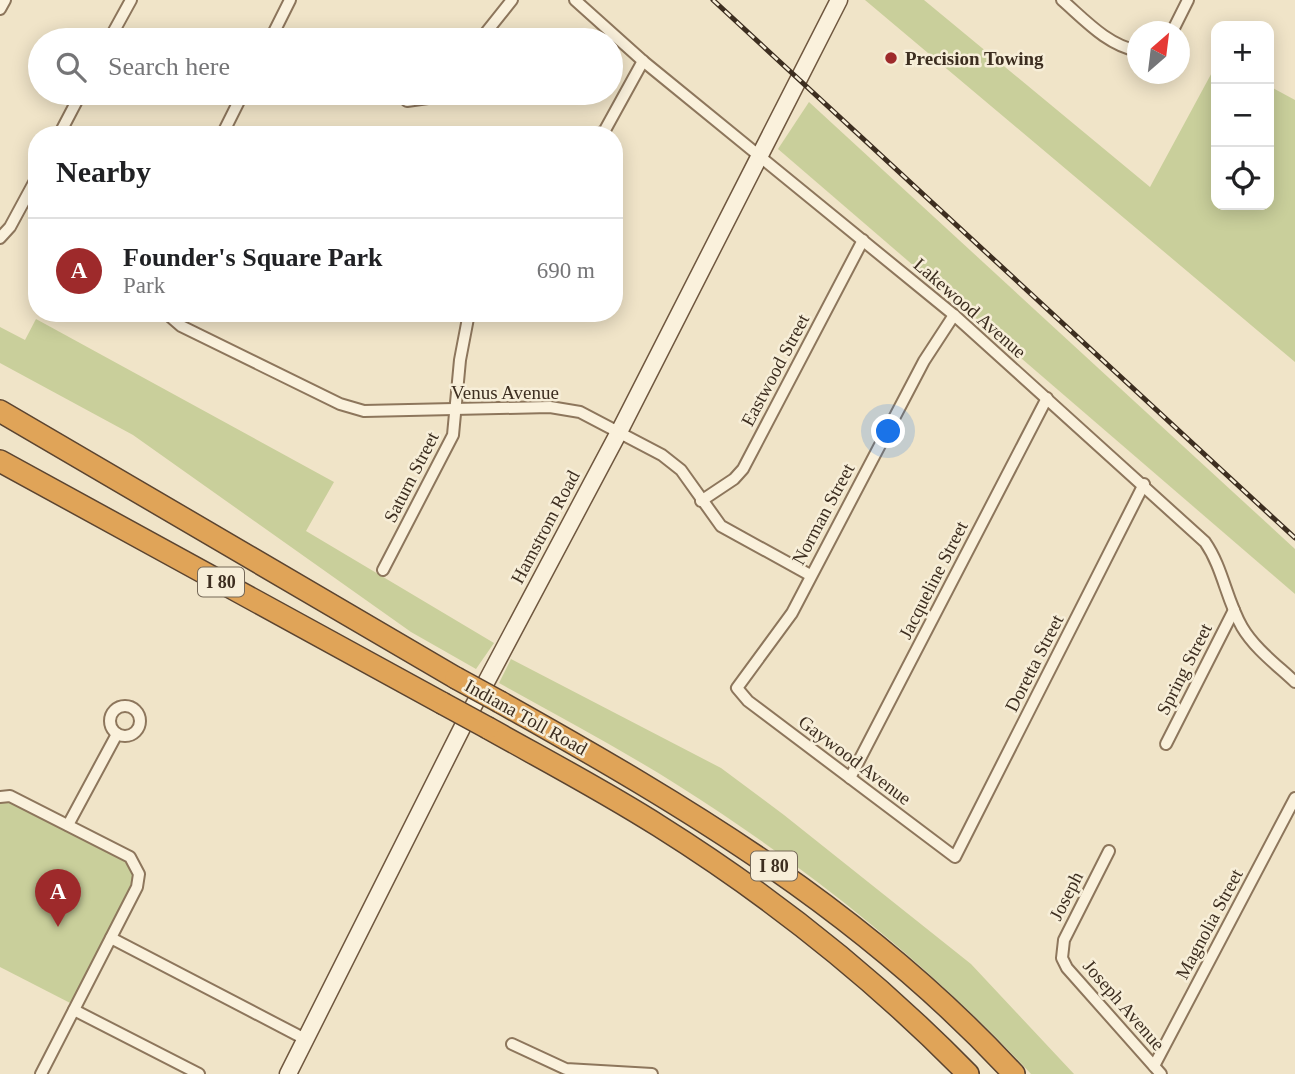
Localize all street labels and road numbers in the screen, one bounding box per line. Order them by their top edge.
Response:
street label: Lakewood Avenue [910,254,1030,362]
street label: Eastwood Street [737,310,814,430]
street label: Venus Avenue [451,382,559,403]
street label: Saturn Street [379,428,443,526]
street label: Norman Street [788,459,859,568]
street label: Hamstrom Road [506,466,584,587]
street label: Jacqueline Street [894,517,972,642]
road number: I 80 [198,568,244,596]
street label: Doretta Street [1001,610,1068,715]
street label: Spring Street [1152,619,1216,718]
street label: Indiana Toll Road [461,675,591,760]
street label: Gaywood Avenue [795,711,915,809]
road number: I 80 [751,852,797,880]
street label: Magnolia Street [1171,865,1247,983]
street label: Joseph [1045,868,1087,924]
street label: Joseph Avenue [1079,955,1169,1055]

